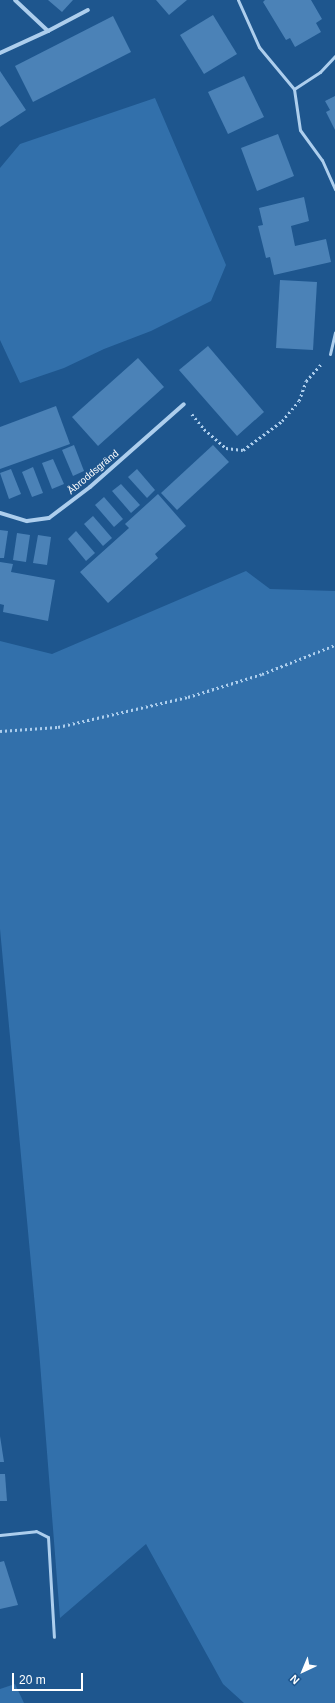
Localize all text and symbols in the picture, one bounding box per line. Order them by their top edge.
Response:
street label: Åbroddsgränd [65,447,121,497]
north arrow [283,1651,323,1691]
scale bar [14,1665,85,1691]
text: 20 m [19,1673,46,1687]
text: N [288,1673,302,1687]

